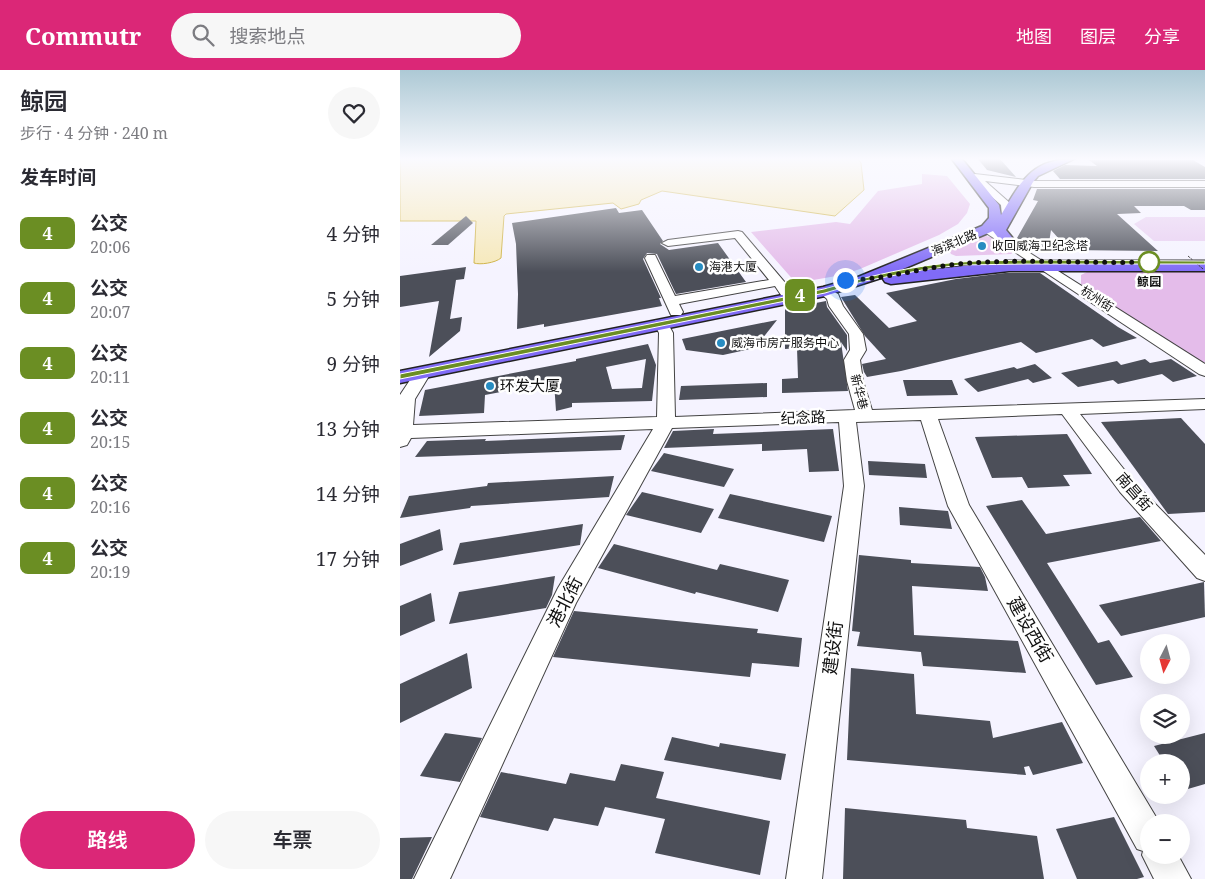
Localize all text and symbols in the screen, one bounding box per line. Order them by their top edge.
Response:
search box [171,13,521,58]
text: Commutr [25,19,141,52]
icon: search [189,21,217,49]
text: 搜索地点 [229,23,305,49]
text: 地图 [1016,24,1052,48]
text: 图层 [1080,24,1116,48]
text: 分享 [1144,24,1180,48]
text: 鲸园 [20,84,68,117]
button: heart [328,87,380,139]
text: 步行 · 4 分钟 · 240 m [20,122,168,144]
text: 发车时间 [20,164,96,190]
text: 公交 [90,210,128,236]
text: 4 [42,221,53,245]
text: 4 分钟 [326,221,380,247]
street label: 海滨北路 [928,225,979,260]
text: 20:06 [90,236,130,258]
place label: 收回威海卫纪念塔 [992,237,1088,254]
marker: 收回威海卫纪念塔 [976,240,988,252]
marker: 鲸园 [1138,251,1160,273]
place label: 海港大厦 [709,258,757,275]
marker: 海港大厦 [693,261,705,273]
your location [833,268,858,293]
place label: 鲸园 [1137,273,1161,290]
text: 公交 [90,275,128,301]
line badge: 4 [784,279,816,311]
street label: 杭州街 [1078,282,1117,316]
text: 4 [795,283,805,307]
text: 4 [42,286,53,310]
text: 5 分钟 [326,286,380,312]
text: 20:07 [90,301,130,323]
place label: 威海市房产服务中心 [731,334,839,351]
marker: 威海市房产服务中心 [715,337,727,349]
text: 公交 [90,340,128,366]
text: 4 [42,351,53,375]
text: 9 分钟 [326,351,380,377]
text: 20:11 [90,366,130,388]
street label: 新华巷 [847,372,872,411]
place label: 环发大厦 [500,375,560,395]
marker: 环发大厦 [484,380,496,392]
text: 公交 [90,405,128,431]
street label: 纪念路 [780,406,826,428]
text: 4 [42,416,53,440]
text: 13 分钟 [316,416,380,442]
text: 20:15 [90,431,130,453]
street label: 南昌街 [1112,468,1157,515]
text: 公交 [90,470,128,496]
text: 4 [42,481,53,505]
text: 14 分钟 [316,481,380,507]
text: 20:16 [90,496,130,518]
text: 公交 [90,535,128,561]
text: 4 [42,546,53,570]
text: 17 分钟 [316,546,380,572]
text: 20:19 [90,561,130,583]
street label: 港北街 [541,572,587,631]
street label: 建设西街 [1002,592,1059,667]
street label: 建设街 [817,620,847,676]
north arrow [1140,634,1190,684]
map controls [1140,634,1190,864]
button: layers [1140,694,1190,744]
button: + [1140,754,1190,804]
button: 路线 [20,811,195,869]
button: 车票 [205,811,380,869]
button: − [1140,814,1190,864]

